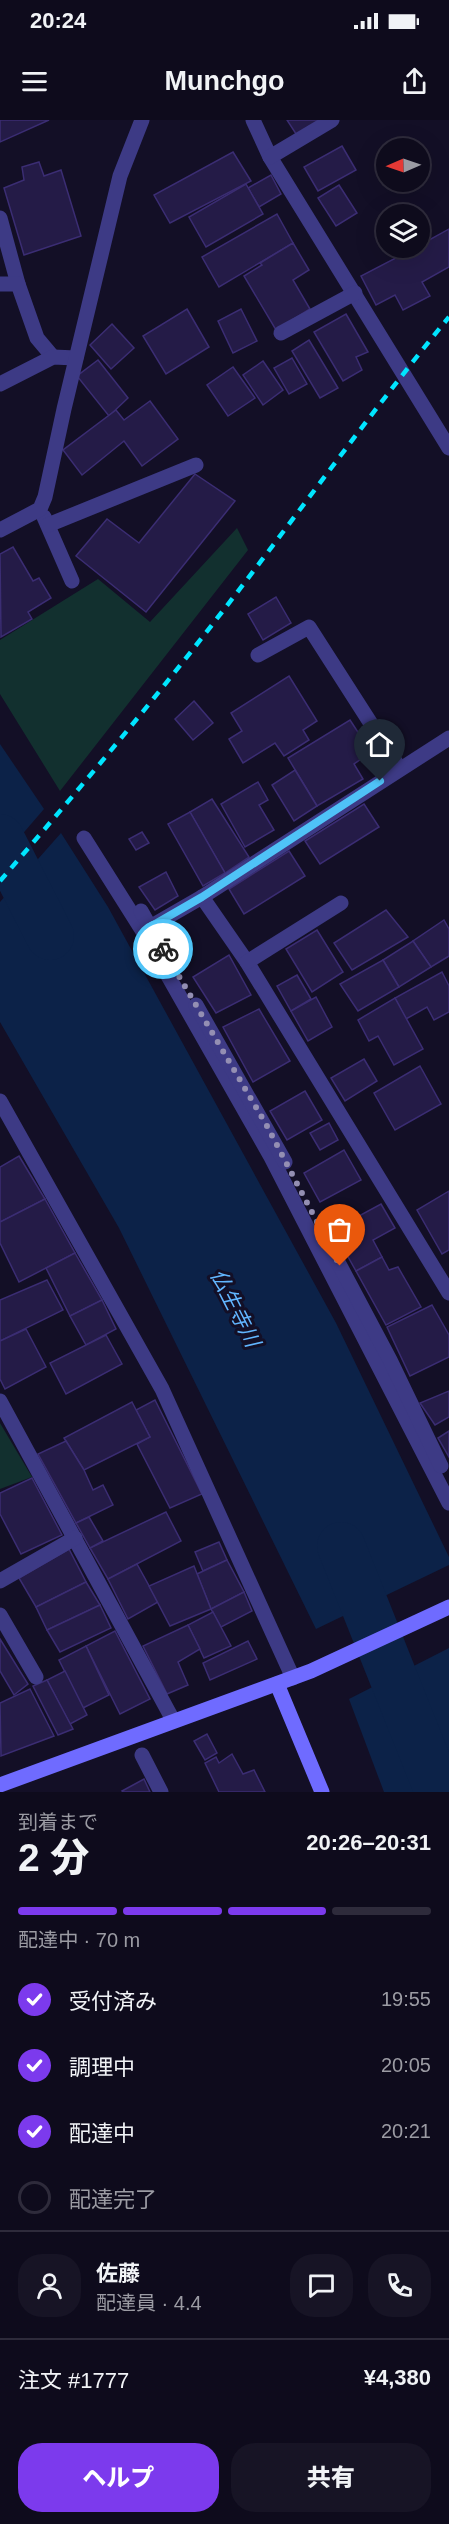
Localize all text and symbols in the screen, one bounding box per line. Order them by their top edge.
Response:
text: 20:24 [30,8,86,33]
icon: menu [18,65,51,98]
icon: share [398,65,431,98]
text: Munchgo [165,66,284,96]
north arrow [376,138,430,192]
map controls [376,138,430,258]
button: layers [376,204,430,258]
pin [354,719,405,781]
icon: home [363,728,396,761]
courier [133,919,193,979]
icon: bike [147,933,180,966]
pin [314,1204,365,1266]
icon: bag [323,1213,356,1246]
water label: 仏生寺川 [206,1265,266,1352]
text: 到着まで [18,1811,98,1833]
text: 20:26–20:31 [306,1830,431,1855]
text: 2 分 [18,1836,90,1879]
text: 配達中 · 70 m [18,1929,140,1951]
icon: check [18,1983,51,2016]
text: 19:55 [381,1988,431,2010]
text: 受付済み [69,1989,157,2014]
icon: check [18,2049,51,2082]
text: 20:05 [381,2054,431,2076]
text: 調理中 [69,2055,135,2080]
icon: check [18,2115,51,2148]
text: 20:21 [381,2120,431,2142]
text: 配達中 [69,2121,135,2146]
text: 配達完了 [69,2187,157,2212]
button: person [18,2254,81,2317]
button: chat [290,2254,353,2317]
button: phone [368,2254,431,2317]
text: 佐藤 [96,2261,140,2286]
text: 配達員 · 4.4 [96,2292,202,2314]
text: ¥4,380 [364,2365,431,2390]
text: 注文 #1777 [18,2368,129,2393]
button: ヘルプ [18,2443,219,2512]
button: 共有 [231,2443,431,2512]

